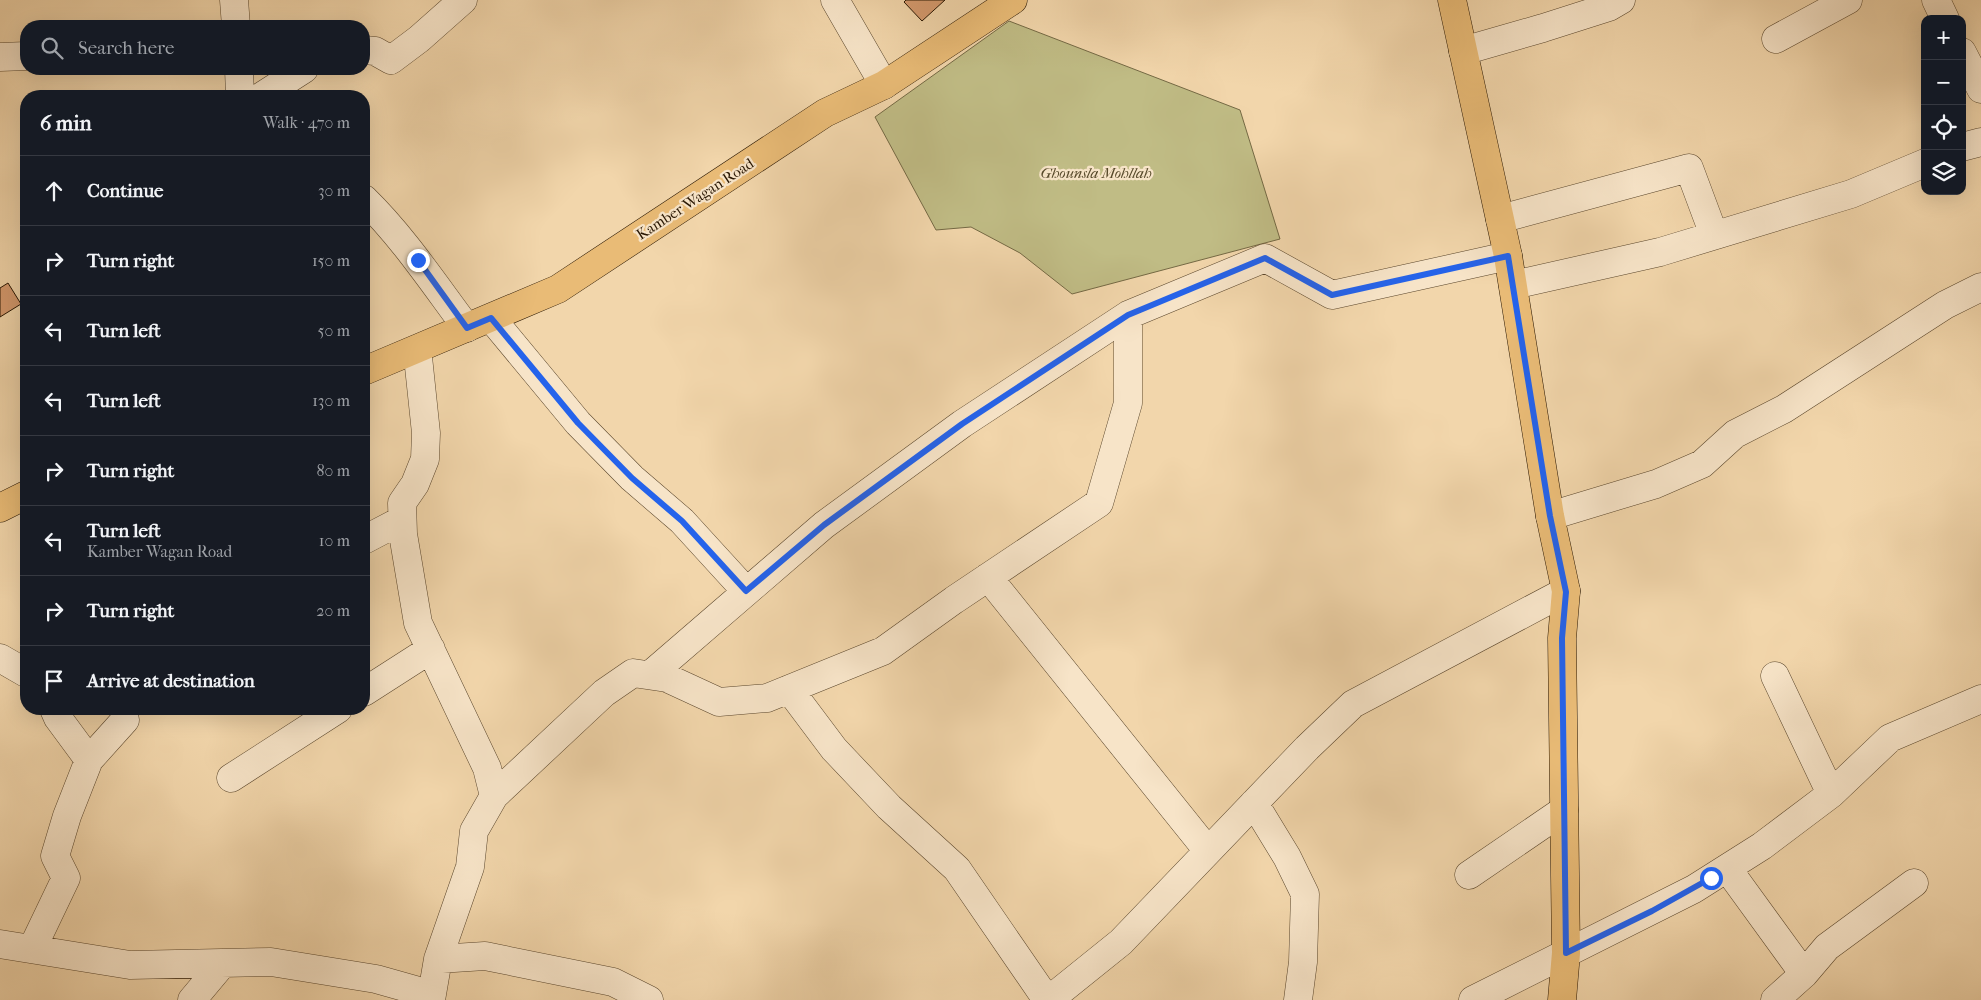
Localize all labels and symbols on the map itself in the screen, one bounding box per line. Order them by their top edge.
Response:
street label: Kamber Wagan Road [633,154,758,244]
park label: Ghounsla Mohllah [1040,164,1152,182]
route end [407,249,430,272]
route start [1700,867,1723,890]

